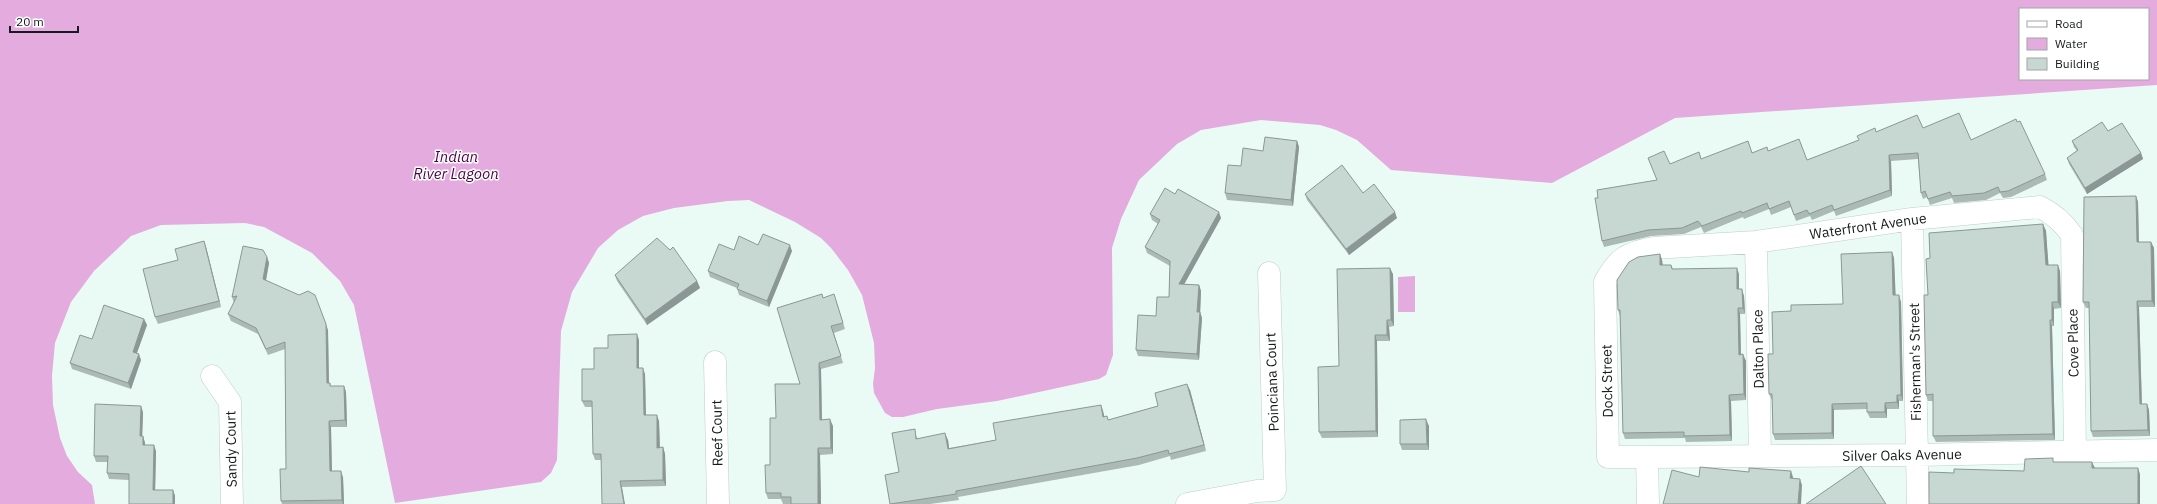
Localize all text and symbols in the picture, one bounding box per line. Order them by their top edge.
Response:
scale bar [10,8,78,34]
legend [2019,8,2149,80]
text: 20 m [16,14,44,29]
text: Road [2055,16,2083,31]
text: Water [2055,36,2088,51]
text: Building [2055,56,2100,71]
water label: Indian River Lagoon [413,147,499,183]
street label: Waterfront Avenue [1808,209,1928,243]
street label: Fisherman's Street [1905,303,1925,421]
street label: Cove Place [2063,308,2083,377]
street label: Dalton Place [1748,309,1768,389]
street label: Poinciana Court [1261,332,1283,432]
street label: Dock Street [1597,344,1617,418]
street label: Reef Court [707,399,727,466]
street label: Sandy Court [221,410,241,487]
street label: Silver Oaks Avenue [1842,445,1962,465]

